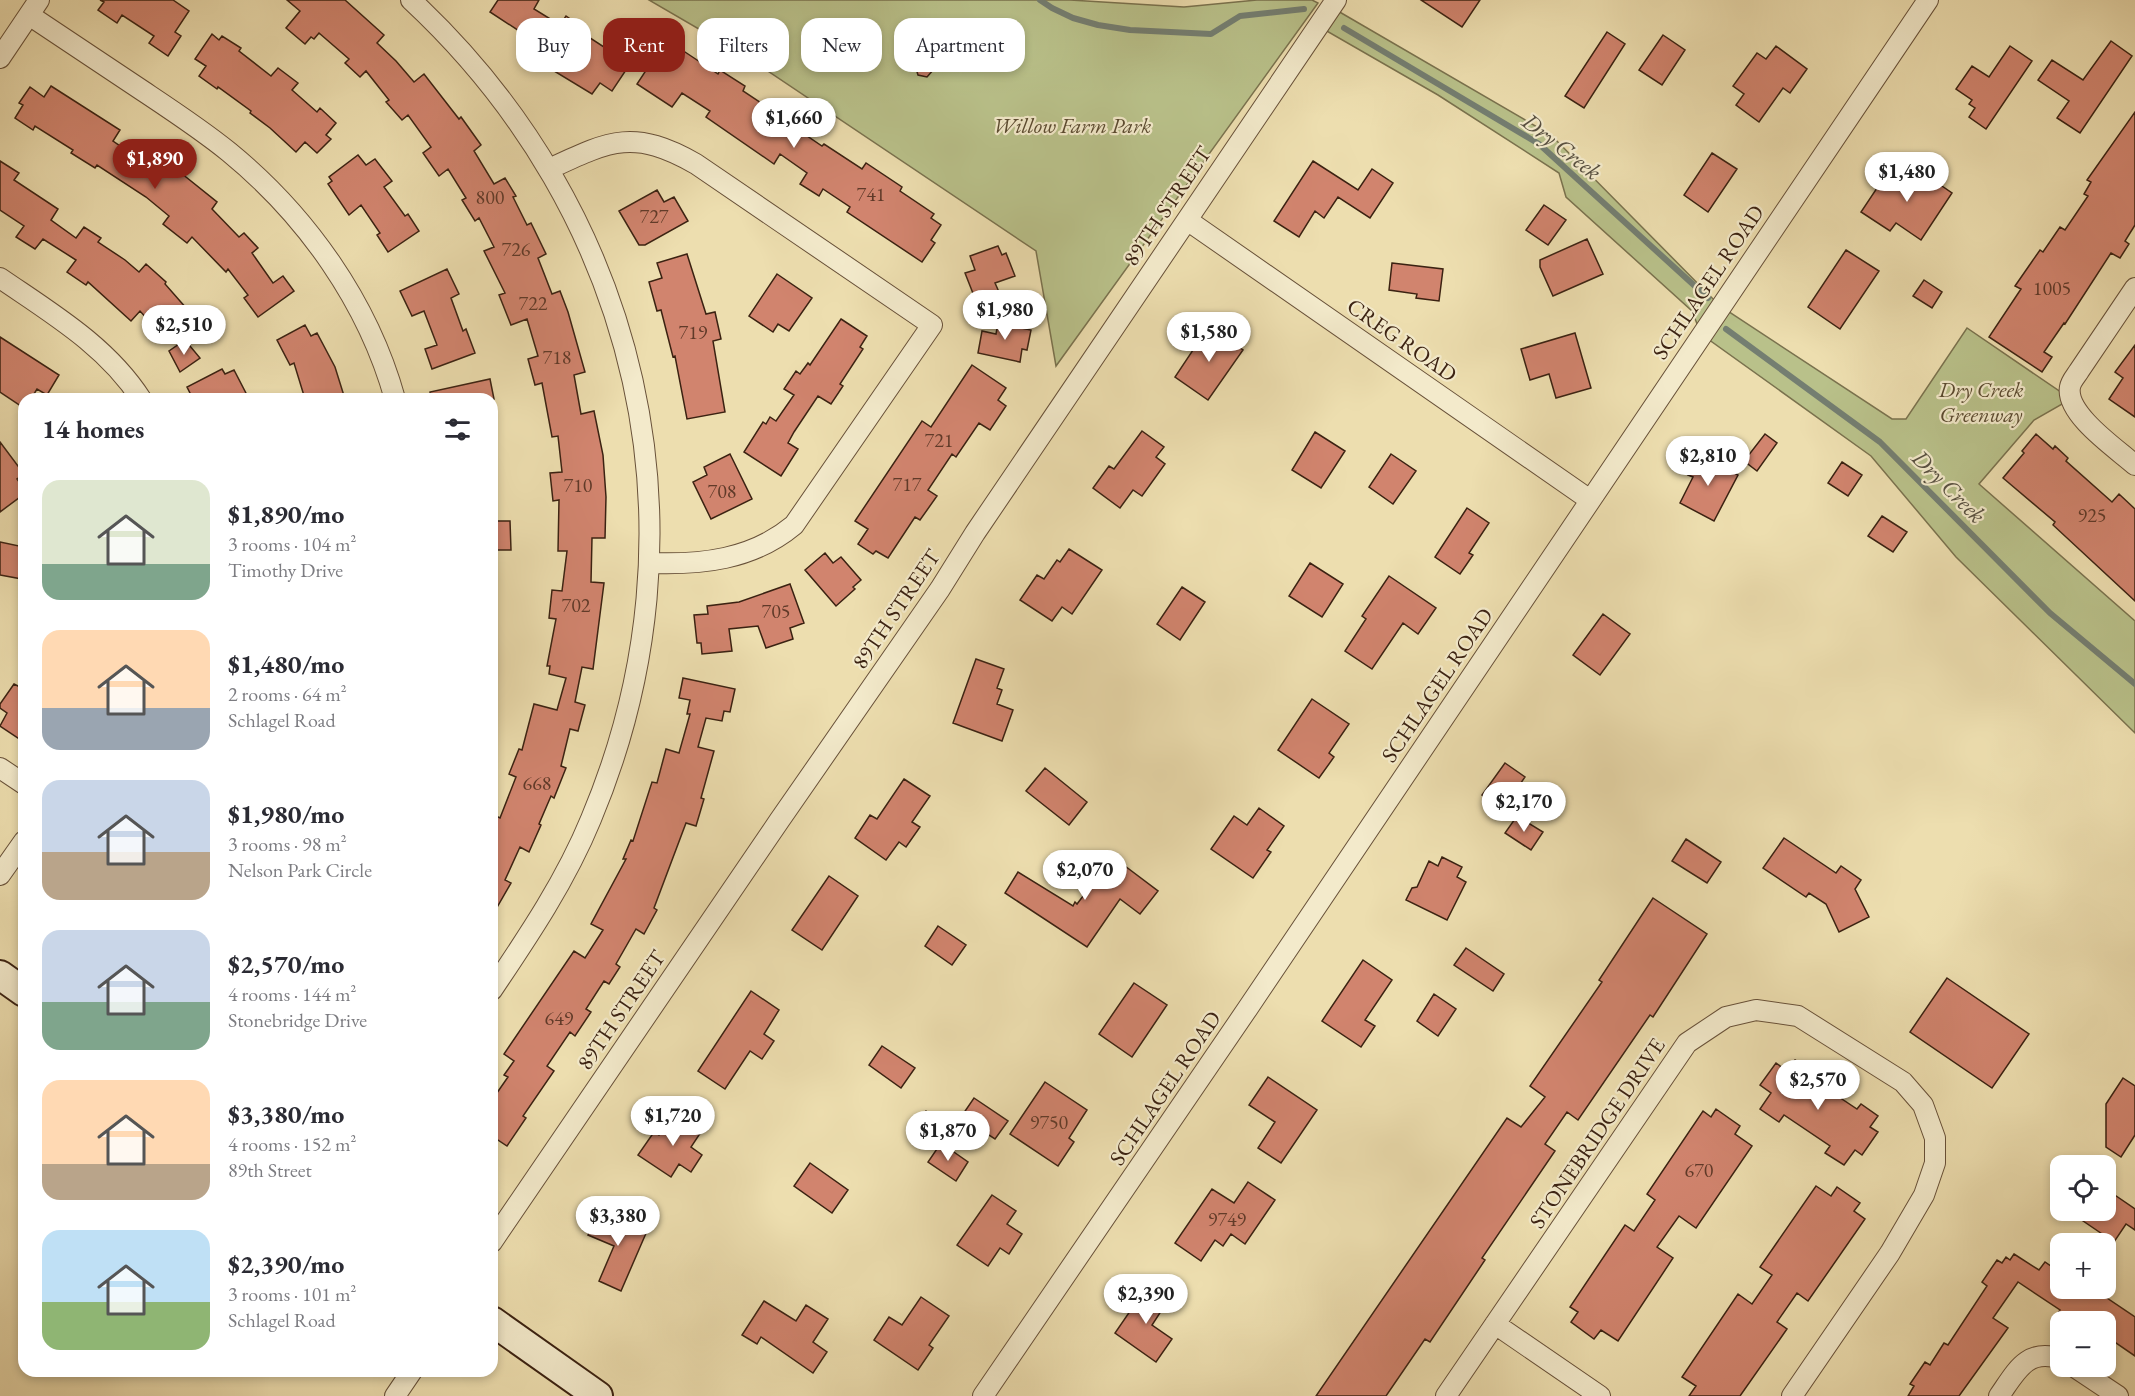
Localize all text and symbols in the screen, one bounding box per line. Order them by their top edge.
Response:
chip: Buy [516,18,591,72]
chip: Rent [603,18,685,72]
chip: Filters [697,18,789,72]
chip: New [801,18,882,72]
chip: Apartment [894,18,1025,72]
pin: $1,660 [745,98,843,149]
text: $1,660 [766,104,822,130]
water label: Dry Creek [1515,105,1608,187]
park label: Willow Farm Park [993,111,1151,140]
pin: $1,890 [106,139,204,190]
street label: 89TH STREET [1116,140,1218,271]
text: $1,890 [127,145,183,171]
pin: $1,480 [1858,152,1956,203]
text: $1,480 [1879,158,1935,184]
house number: 741 [857,181,885,207]
house number: 800 [476,184,505,210]
street label: SCHLAGEL ROAD [1646,199,1770,365]
house number: 727 [640,203,669,229]
house number: 726 [502,236,531,262]
house number: 1005 [2033,275,2071,301]
house number: 722 [519,290,548,316]
pin: $1,980 [956,290,1054,341]
street label: CREG ROAD [1341,291,1463,389]
text: $1,980 [977,296,1033,322]
pin: $2,510 [135,305,233,356]
text: $2,510 [156,311,212,337]
pin: $1,580 [1160,312,1258,363]
text: $1,580 [1181,318,1237,344]
house number: 719 [679,319,708,345]
house number: 718 [543,344,571,370]
park label: Dry Creek Greenway [1938,375,2023,429]
text: 14 homes [42,412,144,446]
icon: filters [441,413,474,446]
house number: 721 [925,427,953,453]
pin: $2,810 [1659,436,1757,487]
text: $2,810 [1680,442,1736,468]
water label: Dry Creek [1905,442,1993,530]
house number: 717 [893,471,922,497]
house number: 710 [564,472,593,498]
house number: 708 [708,478,736,504]
text: $1,890/mo [228,497,344,531]
house number: 925 [2078,502,2106,528]
icon: home [90,504,162,576]
text: 3 rooms · 104 m² [228,531,356,557]
street label: 89TH STREET [845,543,947,674]
text: Timothy Drive [228,557,343,583]
house number: 702 [562,592,591,618]
house number: 705 [762,598,790,624]
street label: SCHLAGEL ROAD [1375,602,1499,768]
text: $1,480/mo [228,647,344,681]
icon: home [90,654,162,726]
text: 2 rooms · 64 m² [228,681,347,707]
text: Schlagel Road [228,707,336,733]
house number: 668 [523,770,551,796]
pin: $2,170 [1475,782,1573,833]
text: $2,170 [1496,788,1552,814]
text: $1,980/mo [228,797,344,831]
icon: home [90,804,162,876]
text: 3 rooms · 98 m² [228,831,347,857]
pin: $2,070 [1036,850,1134,901]
text: $2,070 [1057,856,1113,882]
text: Nelson Park Circle [228,857,372,883]
street label: 89TH STREET [570,944,672,1075]
text: $2,570/mo [228,947,344,981]
icon: home [90,954,162,1026]
text: 4 rooms · 144 m² [228,981,356,1007]
house number: 649 [545,1005,574,1031]
street label: SCHLAGEL ROAD [1103,1005,1227,1171]
text: Stonebridge Drive [228,1007,367,1033]
street label: STONEBRIDGE DRIVE [1522,1032,1672,1234]
pin: $2,570 [1769,1060,1867,1111]
text: $2,570 [1790,1066,1846,1092]
pin: $1,720 [624,1096,722,1147]
text: $3,380/mo [228,1097,344,1131]
text: $1,720 [645,1102,701,1128]
icon: home [90,1104,162,1176]
house number: 9750 [1030,1109,1069,1135]
pin: $1,870 [899,1111,997,1162]
text: $1,870 [920,1117,976,1143]
text: 4 rooms · 152 m² [228,1131,356,1157]
map controls [2050,1155,2116,1377]
button: locate [2050,1155,2116,1221]
text: 89th Street [228,1157,312,1183]
house number: 670 [1685,1157,1714,1183]
pin: $3,380 [569,1196,667,1247]
text: $3,380 [590,1202,646,1228]
house number: 9749 [1208,1206,1247,1232]
button: + [2050,1233,2116,1299]
text: $2,390/mo [228,1247,344,1281]
icon: home [90,1254,162,1326]
pin: $2,390 [1097,1274,1195,1325]
text: $2,390 [1118,1280,1174,1306]
text: 3 rooms · 101 m² [228,1281,356,1307]
text: Schlagel Road [228,1307,336,1333]
button: − [2050,1311,2116,1377]

